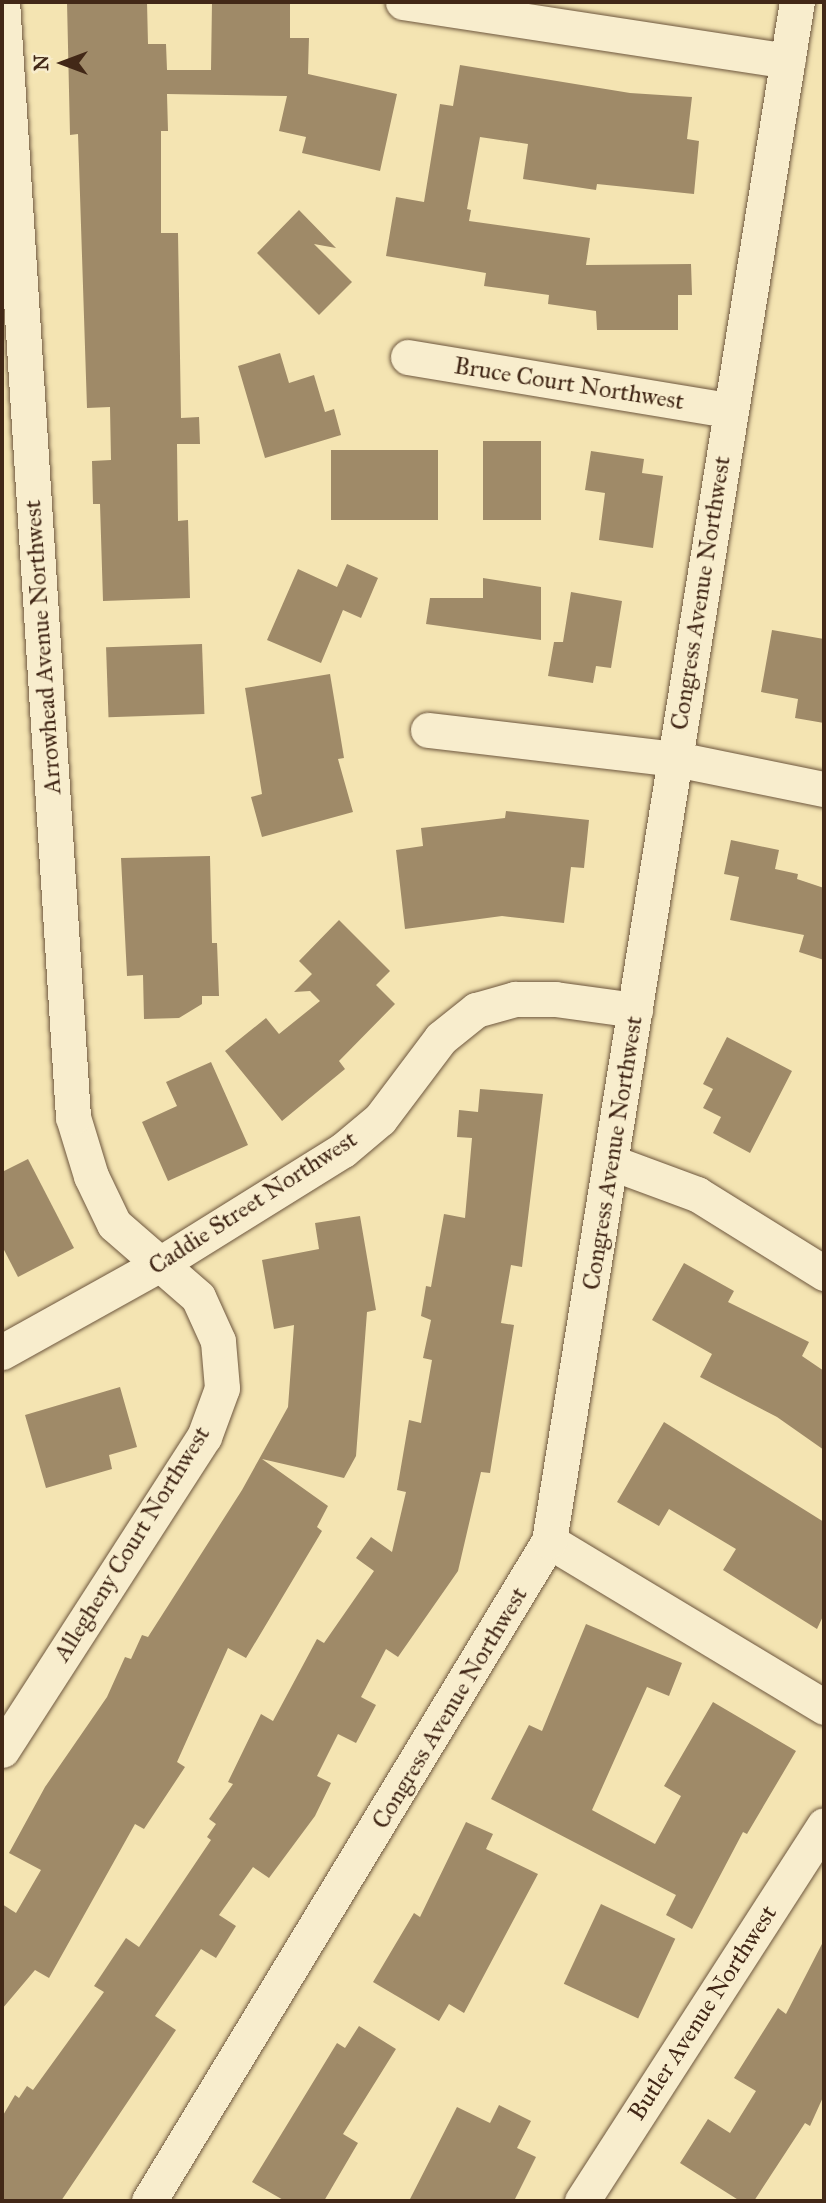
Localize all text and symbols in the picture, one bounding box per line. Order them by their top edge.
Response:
north arrow [28,28,98,98]
text: N [30,55,53,71]
street label: Bruce Court Northwest [452,352,686,416]
street label: Congress Avenue Northwest [665,454,737,732]
street label: Arrowhead Avenue Northwest [18,499,68,795]
street label: Congress Avenue Northwest [577,1014,649,1292]
street label: Caddie Street Northwest [143,1125,363,1281]
street label: Allegheny Court Northwest [48,1421,216,1667]
street label: Congress Avenue Northwest [366,1582,534,1834]
street label: Butler Avenue Northwest [623,1900,783,2126]

